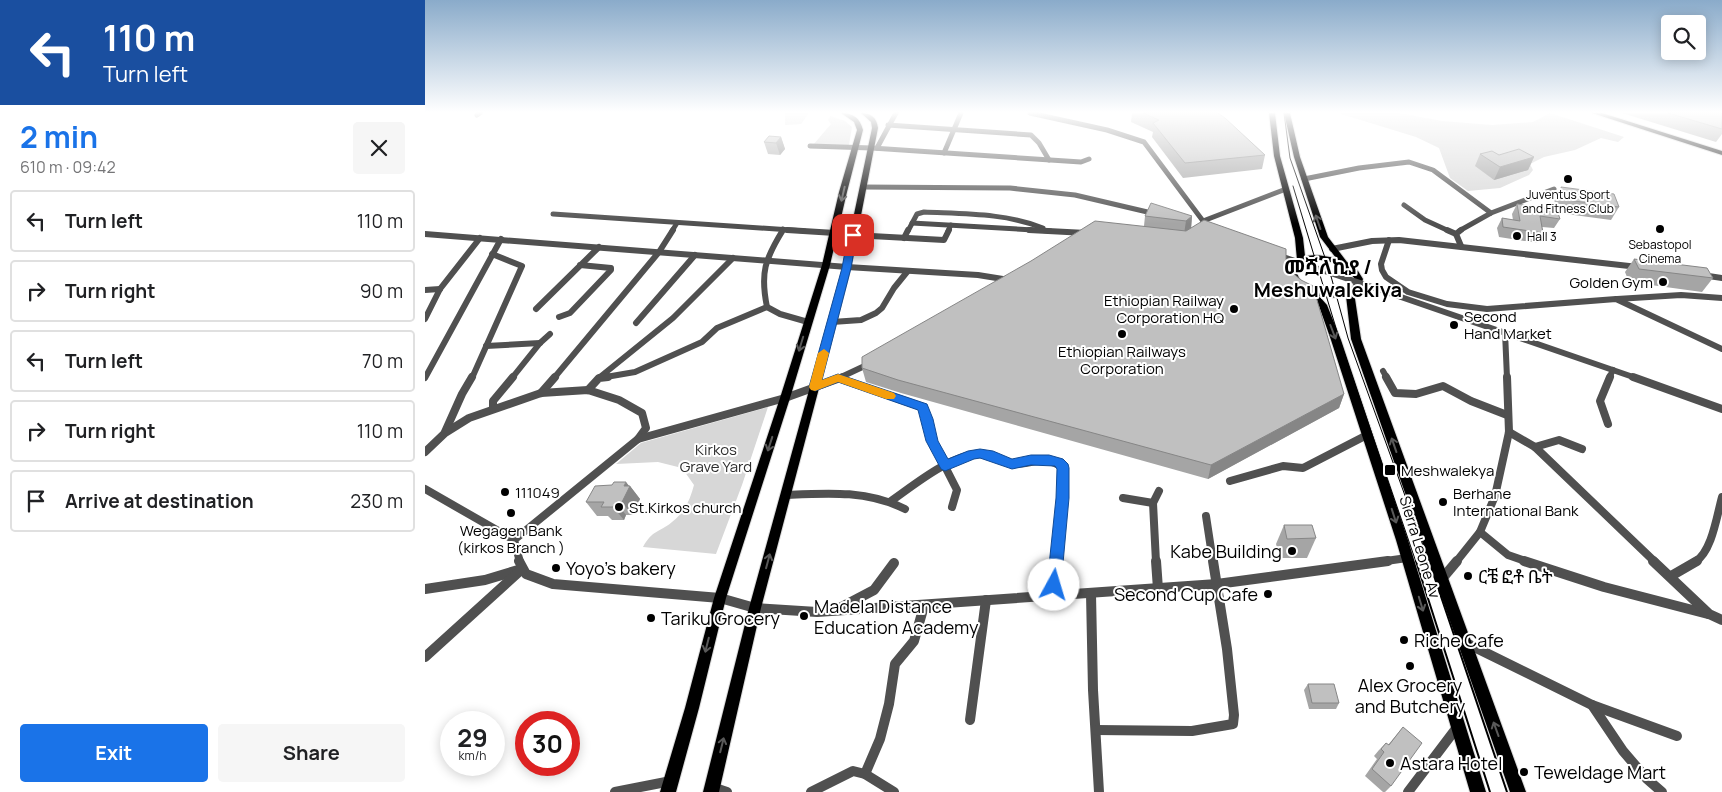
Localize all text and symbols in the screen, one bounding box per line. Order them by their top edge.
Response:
text: 110 m [103,14,195,62]
map controls [1661,15,1706,60]
button: search [1661,15,1706,60]
icon: left [20,20,85,85]
text: Turn left [103,59,188,89]
text: 2 min [20,116,98,157]
button: close [353,122,405,174]
text: 610 m · 09:42 [20,156,116,178]
marker: Juventus Sport and Fitness Club [1562,173,1574,185]
one-way arrow [838,185,847,201]
place label: Juventus Sport and Fitness Club [1522,186,1614,217]
icon: left [22,207,50,235]
text: Turn left [65,208,143,234]
text: 110 m [357,208,403,234]
pin [832,214,874,256]
one-way arrow [1313,214,1323,230]
icon: arrive [839,221,867,249]
marker: Sebastopol Cinema [1654,223,1666,235]
place label: Hall 3 [1527,228,1557,245]
marker: Hall 3 [1511,230,1523,242]
place label: Sebastopol Cinema [1628,236,1692,267]
district label: መሿለኪያ / Meshuwalekiya [1254,253,1402,303]
place label: Golden Gym [1570,272,1653,293]
marker: Golden Gym [1657,276,1669,288]
icon: right [22,277,50,305]
text: Turn right [65,278,155,304]
text: 90 m [360,278,403,304]
place label: Ethiopian Railway Corporation HQ [1104,290,1224,328]
marker: Ethiopian Railway Corporation HQ [1228,303,1240,315]
place label: Second Hand Market [1464,306,1552,344]
marker: Second Hand Market [1448,319,1460,331]
one-way arrow [1329,324,1338,339]
marker: Ethiopian Railways Corporation [1116,328,1128,340]
one-way arrow [796,336,806,352]
place label: Ethiopian Railways Corporation [1058,341,1186,379]
icon: left [22,347,50,375]
text: Turn left [65,348,143,374]
text: 70 m [362,348,403,374]
icon: right [22,417,50,445]
text: Turn right [65,418,155,444]
text: 110 m [357,418,403,444]
one-way arrow [765,436,775,452]
one-way arrow [1389,438,1398,453]
park label: Kirkos Grave Yard [680,439,752,477]
place label: Meshwalekya [1401,460,1494,481]
marker: Meshwalekya [1383,463,1397,477]
place label: 111049 [515,482,560,503]
place label: Berhane International Bank [1453,483,1579,521]
marker: 111049 [499,486,511,498]
icon: arrive [22,487,50,515]
text: Arrive at destination [65,488,254,514]
text: 230 m [350,488,403,514]
street label: Sierra Leone Av [1394,493,1446,601]
marker: Berhane International Bank [1437,496,1449,508]
place label: St.Kirkos church [629,497,742,518]
marker: St.Kirkos church [613,501,625,513]
marker: Wegagen Bank (kirkos Branch ) [505,507,517,519]
one-way arrow [1390,508,1399,523]
place label: Wegagen Bank (kirkos Branch ) [457,520,565,558]
place label: Kabe Building [1170,539,1282,563]
marker: Kabe Building [1286,545,1298,557]
one-way arrow [764,553,773,569]
place label: Yoyo's bakery [566,556,676,580]
position arrow [1027,558,1079,610]
marker: Yoyo's bakery [550,562,562,574]
place label: ርቼ ፎቶ ቤት [1478,564,1553,588]
marker: ርቼ ፎቶ ቤት [1462,570,1474,582]
place label: Second Cup Cafe [1114,582,1258,606]
marker: Second Cup Cafe [1262,588,1274,600]
place label: Madela Distance Education Academy [814,594,979,639]
one-way arrow [1416,596,1426,612]
place label: Tariku Grocery [661,606,781,630]
marker: Madela Distance Education Academy [798,610,810,622]
marker: Tariku Grocery [645,612,657,624]
place label: Riche Cafe [1414,628,1504,652]
marker: Riche Cafe [1398,634,1410,646]
one-way arrow [702,637,711,653]
marker: Alex Grocery and Butchery [1404,660,1416,672]
place label: Alex Grocery and Butchery [1355,673,1466,718]
speed limit sign: 30 [515,711,580,776]
text: 29 [457,720,488,755]
one-way arrow [1491,722,1500,738]
button: Exit [20,724,208,782]
button: Share [218,724,405,782]
one-way arrow [718,737,727,753]
text: km/h [459,747,486,764]
place label: Astara Hotel [1400,751,1502,775]
marker: Astara Hotel [1384,757,1396,769]
place label: Teweldage Mart [1534,760,1666,784]
marker: Teweldage Mart [1518,766,1530,778]

